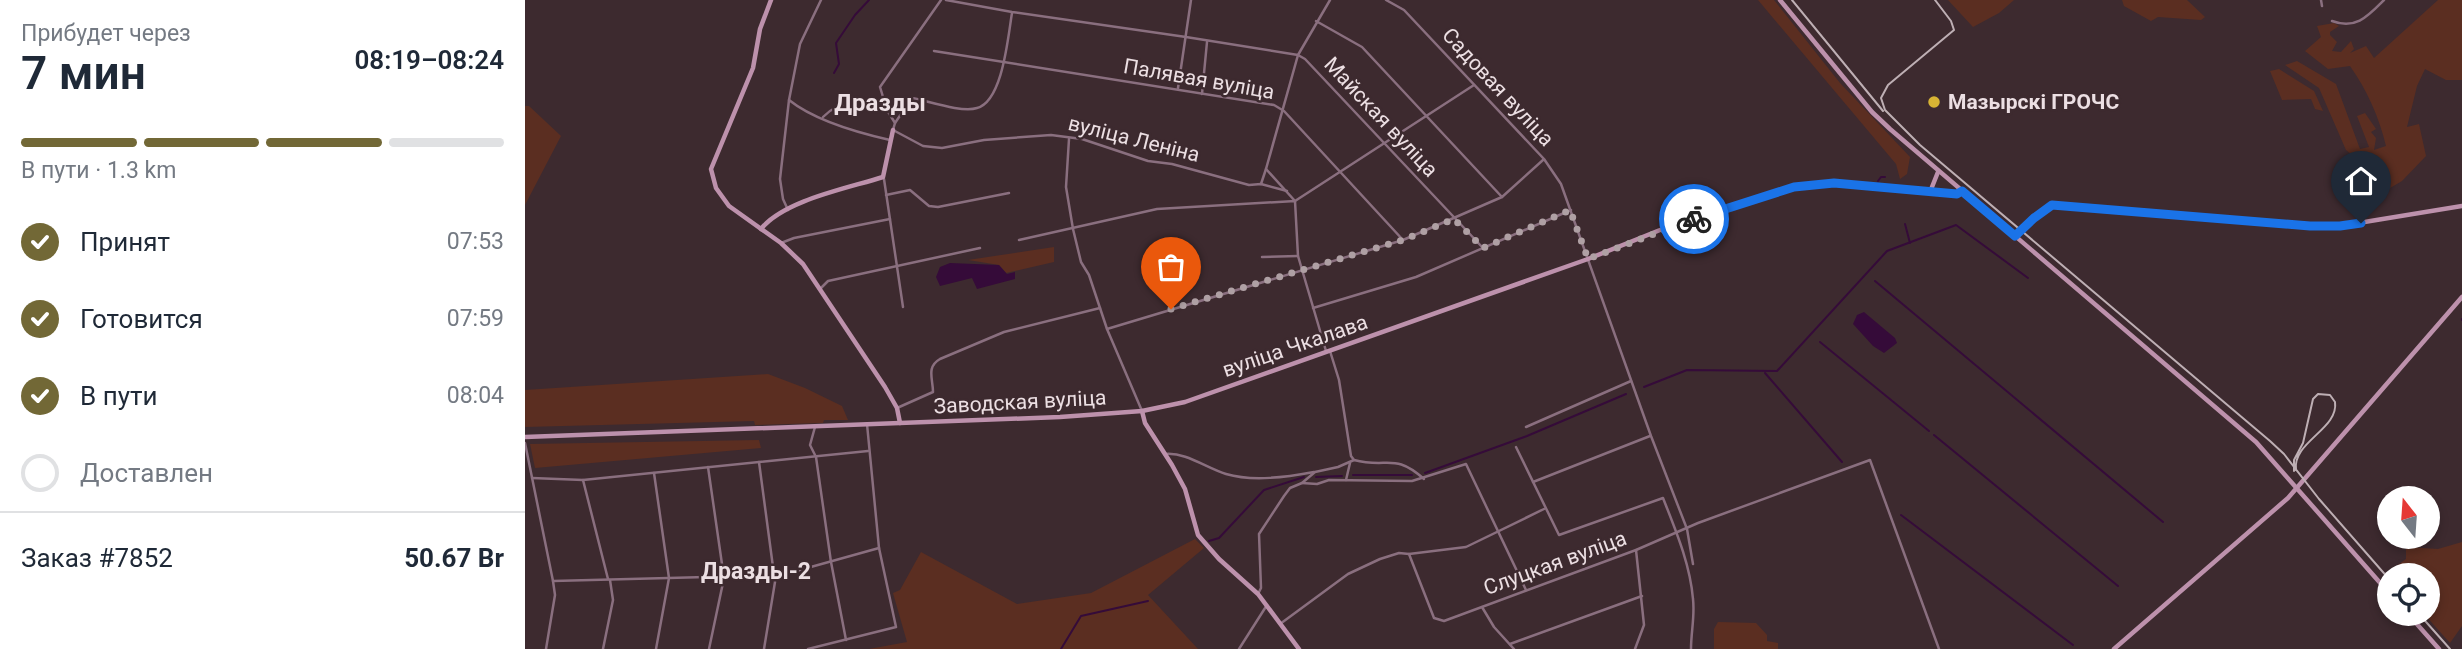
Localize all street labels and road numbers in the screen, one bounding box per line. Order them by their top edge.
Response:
street label: Садовая вуліца [1437,23,1559,151]
street label: Майская вуліца [1319,52,1443,182]
street label: Палявая вуліца [1122,54,1276,104]
street label: вуліца Леніна [1066,111,1202,167]
street label: вуліца Чкалава [1219,310,1371,382]
street label: Заводская вуліца [933,385,1107,419]
street label: Слуцкая вуліца [1480,526,1630,600]

